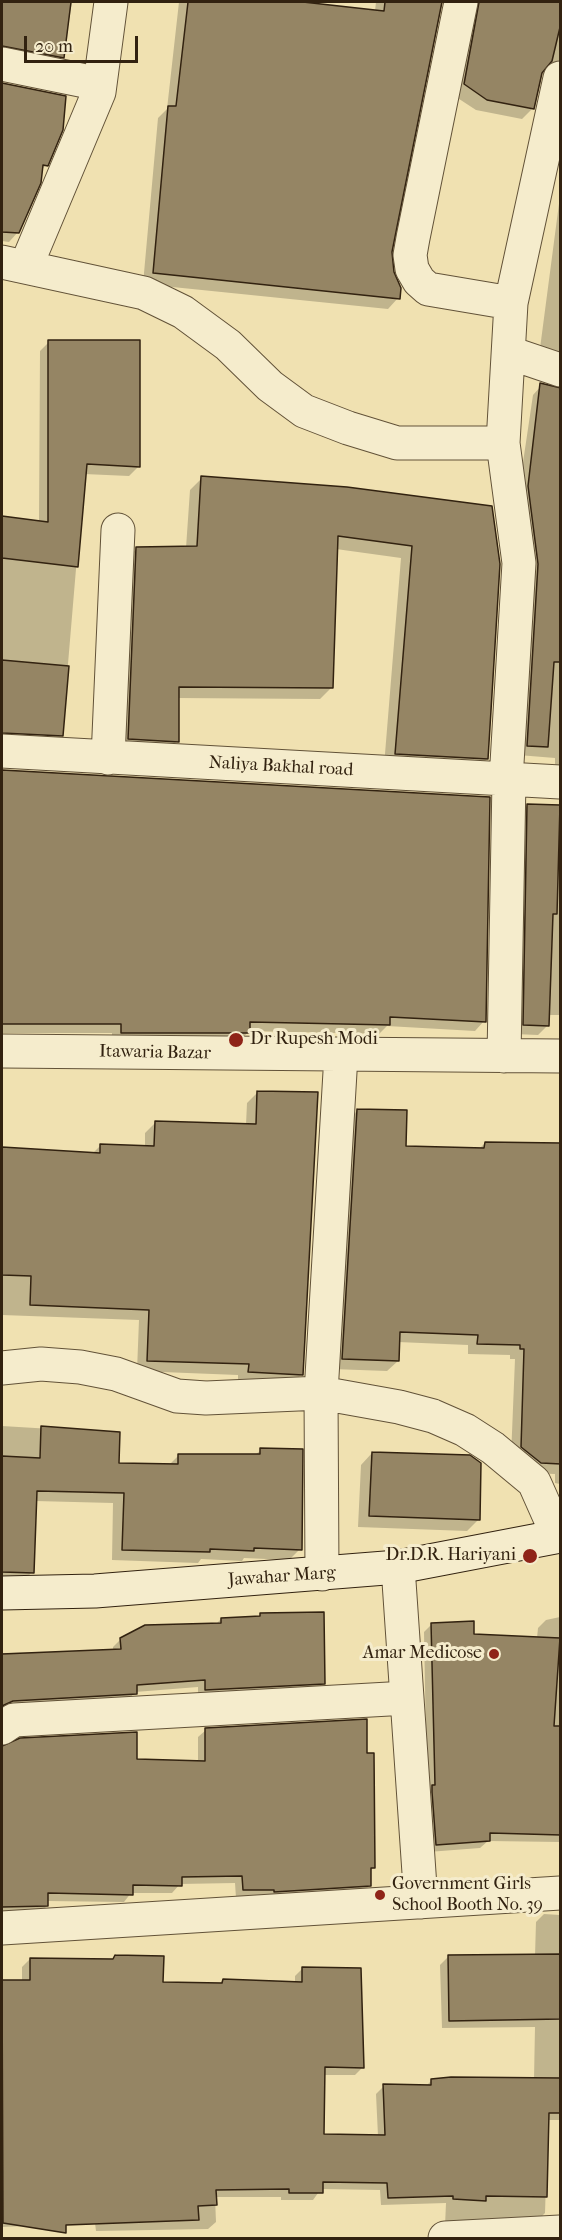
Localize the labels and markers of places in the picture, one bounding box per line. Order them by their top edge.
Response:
place label: Dr Rupesh Modi [250,1029,378,1051]
marker: Dr Rupesh Modi [227,1031,245,1049]
place label: Dr.D.R. Hariyani [386,1545,516,1567]
marker: Dr.D.R. Hariyani [521,1547,539,1565]
place label: Amar Medicose [363,1643,482,1665]
marker: Amar Medicose [487,1647,501,1661]
place label: Government Girls School Booth No. 39 [392,1874,543,1916]
marker: Government Girls School Booth No. 39 [373,1888,387,1902]

